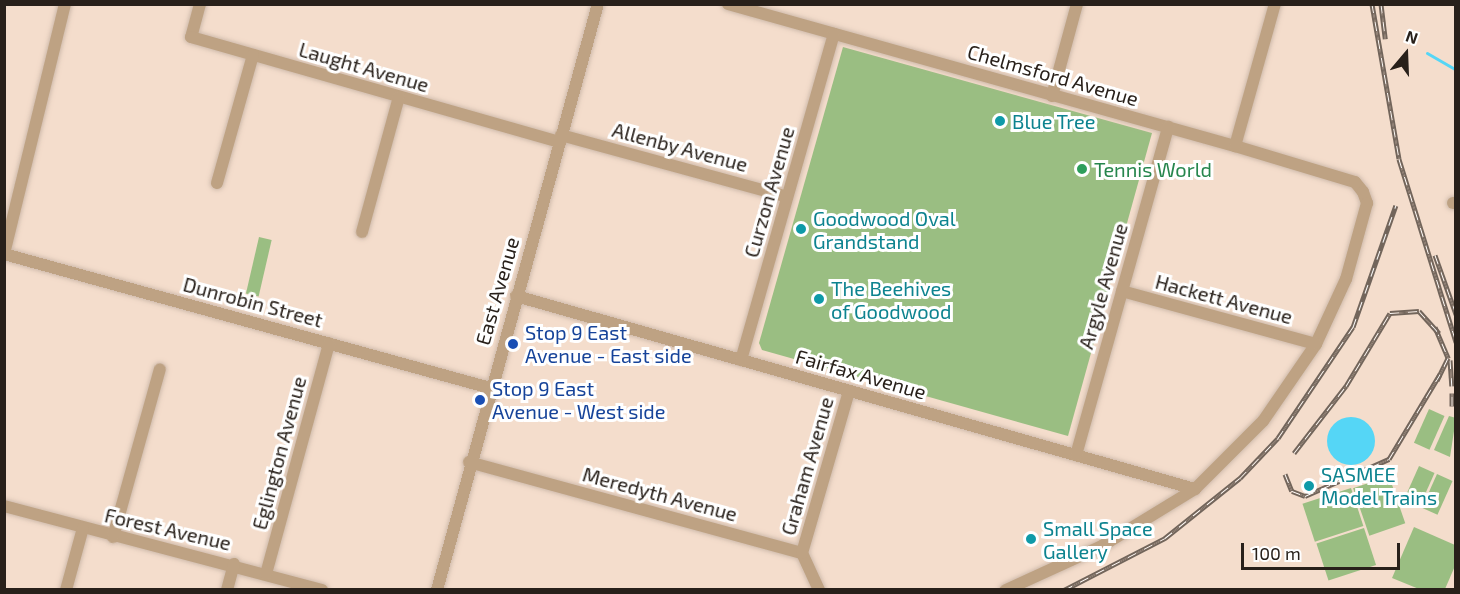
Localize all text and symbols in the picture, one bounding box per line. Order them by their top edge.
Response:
north arrow [1376,24,1436,84]
text: N [1403,26,1421,47]
street label: Laught Avenue [296,37,432,97]
street label: Chelmsford Avenue [965,39,1141,111]
place label: Blue Tree [1012,109,1096,133]
marker: Blue Tree [993,114,1007,128]
street label: Allenby Avenue [609,117,751,177]
street label: Curzon Avenue [739,124,799,260]
place label: Tennis World [1094,157,1212,181]
marker: Tennis World [1075,162,1089,176]
place label: Goodwood Oval Grandstand [813,206,956,253]
street label: Argyle Avenue [1074,220,1132,352]
marker: Goodwood Oval Grandstand [794,222,808,236]
street label: East Avenue [470,234,524,348]
street label: Hackett Avenue [1153,269,1295,329]
street label: Dunrobin Street [181,272,325,332]
place label: The Beehives of Goodwood [831,276,952,323]
marker: The Beehives of Goodwood [812,292,826,306]
place label: Stop 9 East Avenue - East side [525,320,692,367]
marker: Stop 9 East Avenue - East side [506,337,520,351]
street label: Fairfax Avenue [793,344,929,404]
street label: Eglington Avenue [247,374,311,532]
place label: Stop 9 East Avenue - West side [492,376,666,423]
marker: Stop 9 East Avenue - West side [473,393,487,407]
street label: Graham Avenue [776,394,838,538]
street label: Meredyth Avenue [580,462,740,526]
place label: SASMEE Model Trains [1321,462,1438,509]
marker: SASMEE Model Trains [1302,479,1316,493]
street label: Forest Avenue [102,503,234,555]
place label: Small Space Gallery [1043,516,1153,563]
scale bar [1244,531,1403,569]
marker: Small Space Gallery [1024,532,1038,546]
text: 100 m [1252,542,1301,564]

